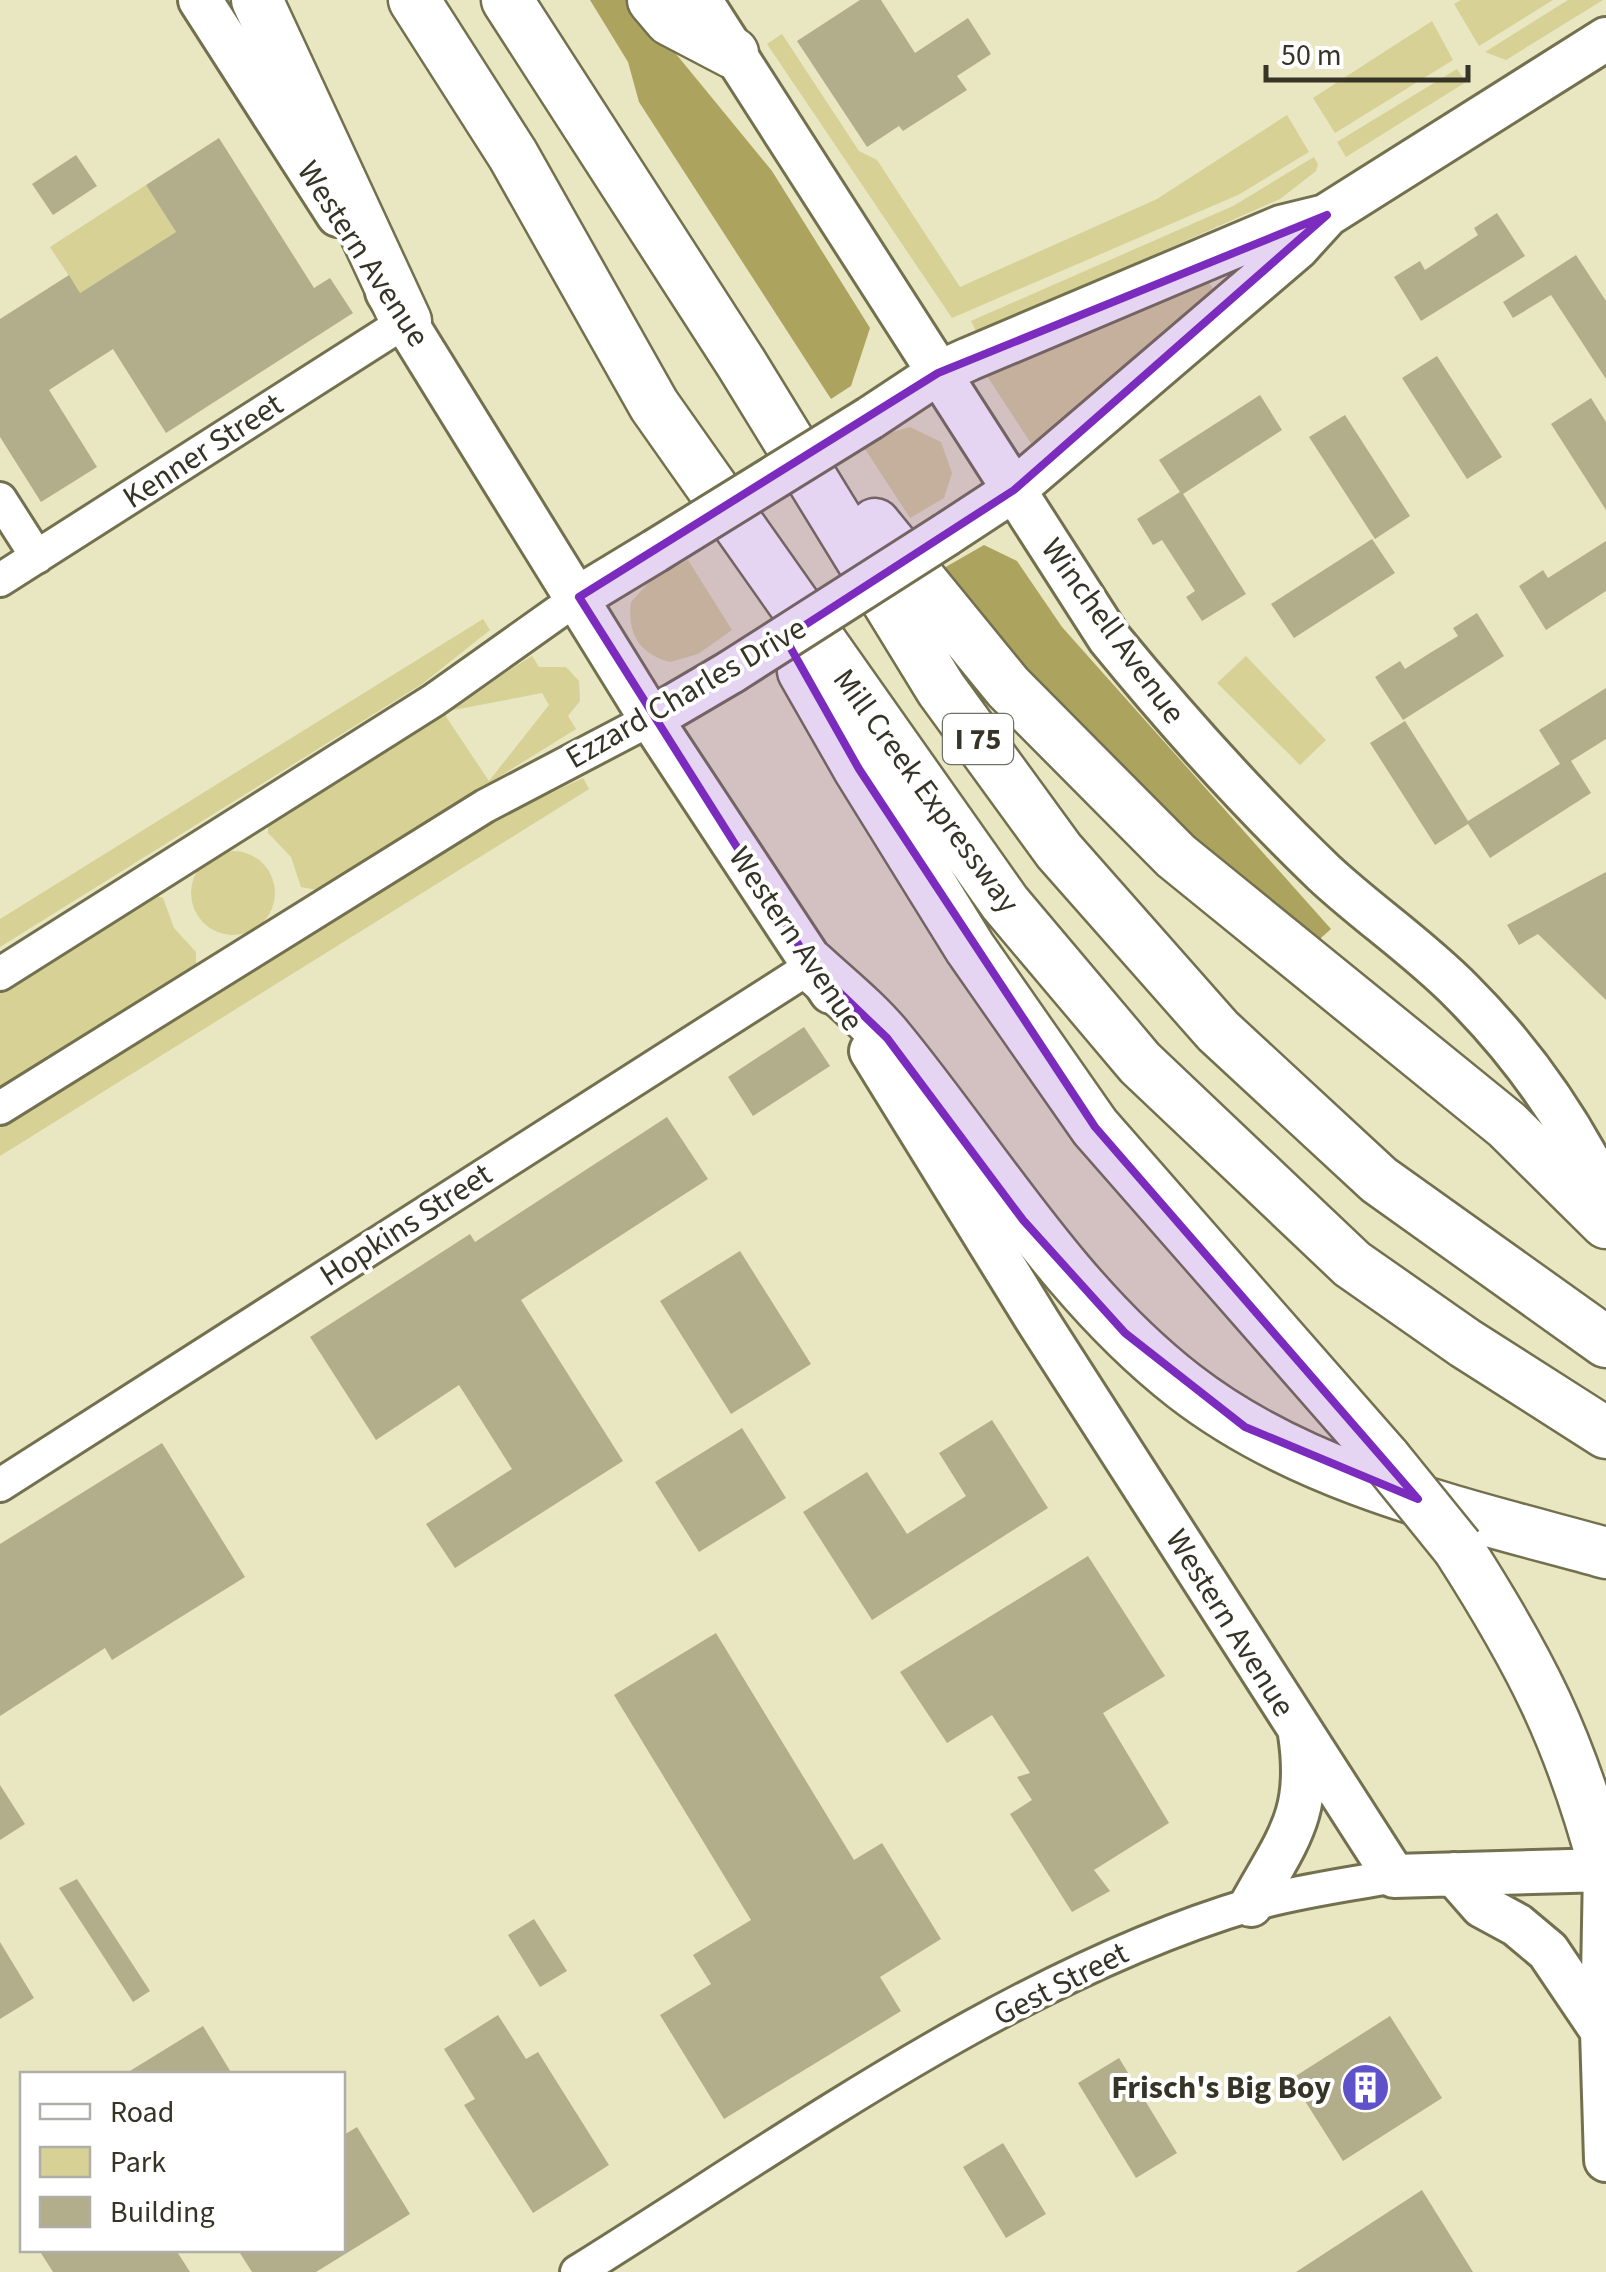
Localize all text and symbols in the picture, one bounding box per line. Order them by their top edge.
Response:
scale bar [1266,20,1468,82]
text: 50 m [1281,34,1342,77]
street label: Western Avenue [286,152,440,356]
street label: Kenner Street [114,382,292,520]
street label: Winchell Avenue [1030,529,1196,733]
street label: Ezzard Charles Drive [557,605,815,781]
street label: Mill Creek Expressway [822,659,1030,923]
road number: I 75 [943,714,1013,764]
street label: Western Avenue [717,838,875,1040]
street label: Hopkins Street [311,1152,501,1298]
street label: Western Avenue [1154,1520,1306,1726]
street label: Gest Street [986,1930,1137,2038]
building icon: Frisch's Big Boy [1340,2062,1392,2114]
place label: Frisch's Big Boy [1111,2065,1331,2111]
legend [20,2072,345,2252]
text: Road [110,2091,174,2134]
text: Park [110,2141,166,2184]
text: Building [110,2191,215,2234]

